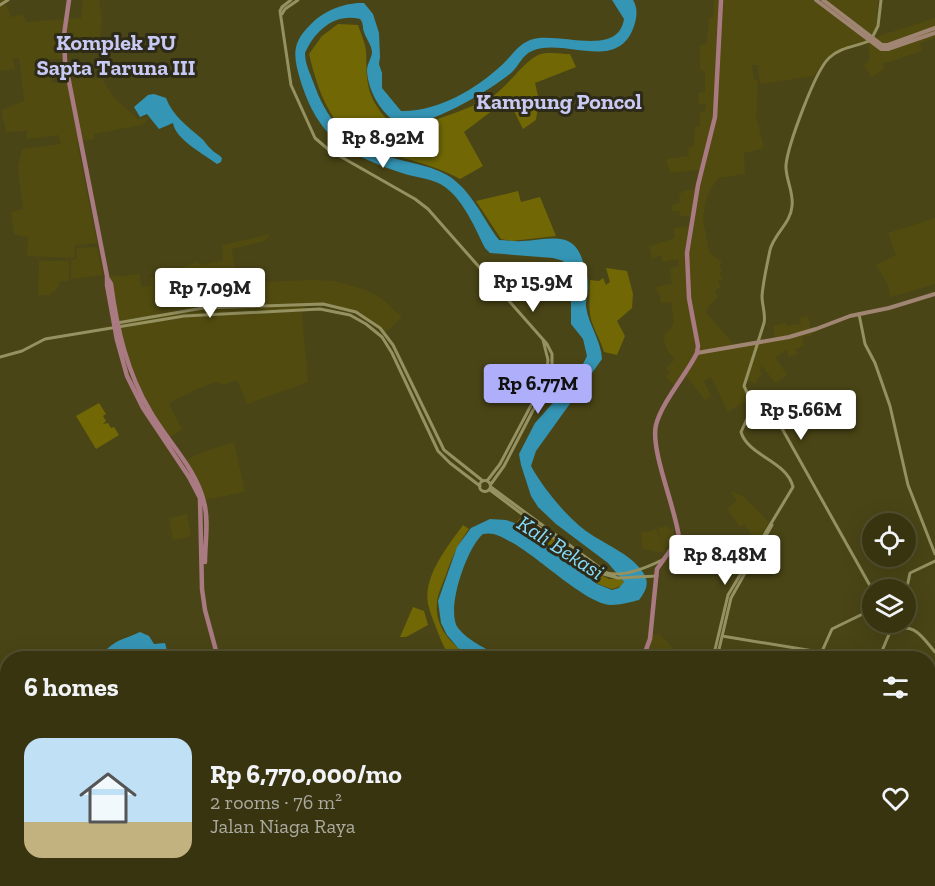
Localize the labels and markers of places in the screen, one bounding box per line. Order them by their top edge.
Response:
pin: Rp 8.92M [321,118,445,169]
pin: Rp 15.9M [471,262,595,313]
pin: Rp 7.09M [148,268,272,319]
pin: Rp 6.77M [476,364,600,415]
pin: Rp 5.66M [739,390,863,441]
pin: Rp 8.48M [663,535,787,586]

